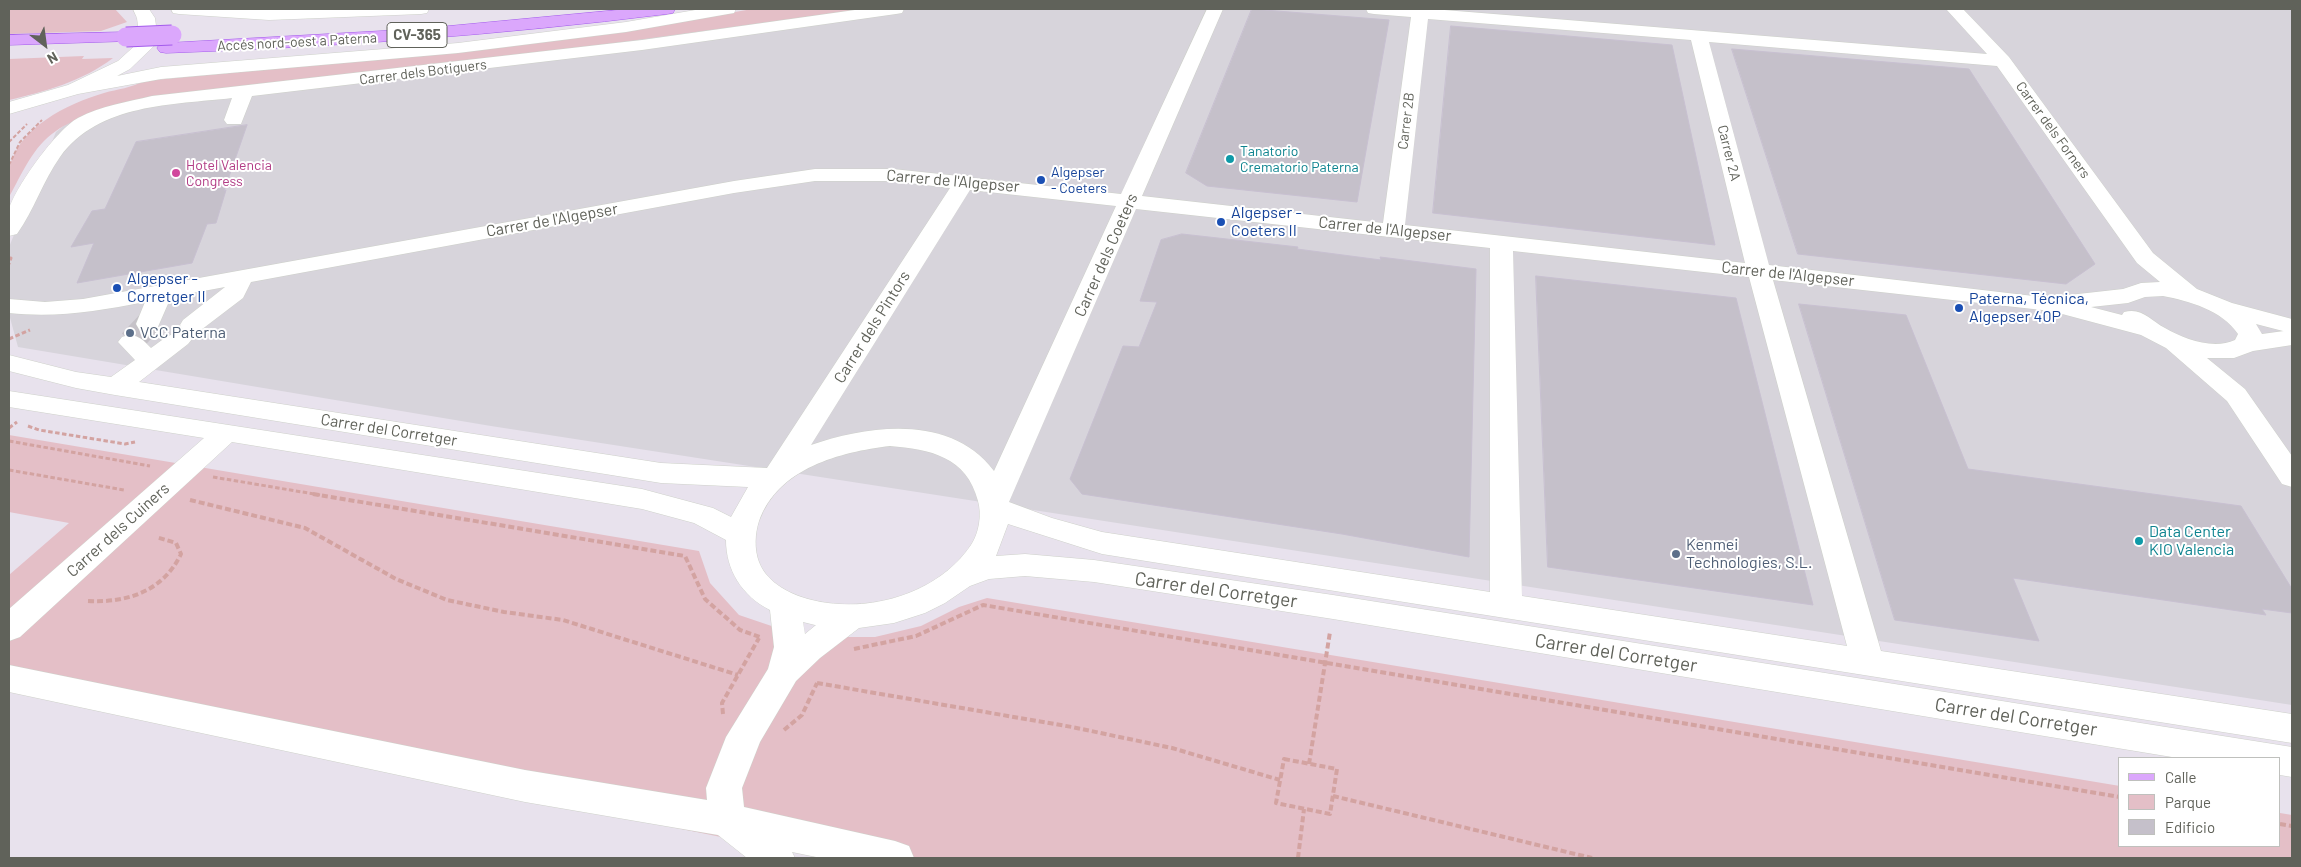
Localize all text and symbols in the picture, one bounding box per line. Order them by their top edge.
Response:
north arrow [20,20,70,70]
road number: CV-365 [387,22,447,48]
street label: Accés nord-oest a Paterna [217,29,377,55]
text: N [44,49,61,68]
street label: Carrer dels Botiguers [358,56,488,88]
street label: Carrer dels Forners [2012,78,2094,182]
street label: Carrer 2B [1394,92,1418,150]
street label: Carrer 2A [1714,123,1744,183]
place label: Tanatorio Crematorio Paterna [1240,143,1359,176]
marker: Tanatorio Crematorio Paterna [1224,153,1236,165]
place label: Hotel Valencia Congress [186,157,272,190]
place label: Algepser - Coeters [1051,164,1107,196]
street label: Carrer de l'Algepser [886,166,1020,196]
marker: Hotel Valencia Congress [170,167,182,179]
marker: Algepser - Coeters [1035,174,1047,186]
street label: Carrer dels Coeters [1070,190,1142,320]
street label: Carrer de l'Algepser [485,199,619,241]
place label: Algepser - Coeters II [1231,203,1302,241]
street label: Carrer de l'Algepser [1318,212,1452,246]
marker: Algepser - Coeters II [1215,216,1227,228]
street label: Carrer de l'Algepser [1721,257,1855,291]
street label: Carrer dels Pintors [830,267,914,387]
place label: Algepser - Corretger II [127,269,206,307]
marker: Algepser - Corretger II [111,282,123,294]
place label: Paterna, Técnica, Algepser 40P [1969,289,2089,327]
marker: Paterna, Técnica, Algepser 40P [1953,302,1965,314]
place label: VCC Paterna [140,323,226,343]
marker: VCC Paterna [124,327,136,339]
street label: Carrer del Corretger [319,410,459,450]
street label: Carrer dels Cuiners [63,479,173,581]
place label: Data Center KIO Valencia [2149,522,2234,560]
place label: Kenmei Technologies, S.L. [1686,535,1812,573]
marker: Data Center KIO Valencia [2133,535,2145,547]
marker: Kenmei Technologies, S.L. [1670,548,1682,560]
street label: Carrer del Corretger [1133,567,1299,613]
street label: Carrer del Corretger [1533,629,1699,677]
street label: Carrer del Corretger [1933,693,2099,741]
legend [2118,757,2281,847]
text: Calle [2165,768,2197,786]
text: Parque [2165,793,2211,811]
text: Edificio [2165,818,2215,836]

